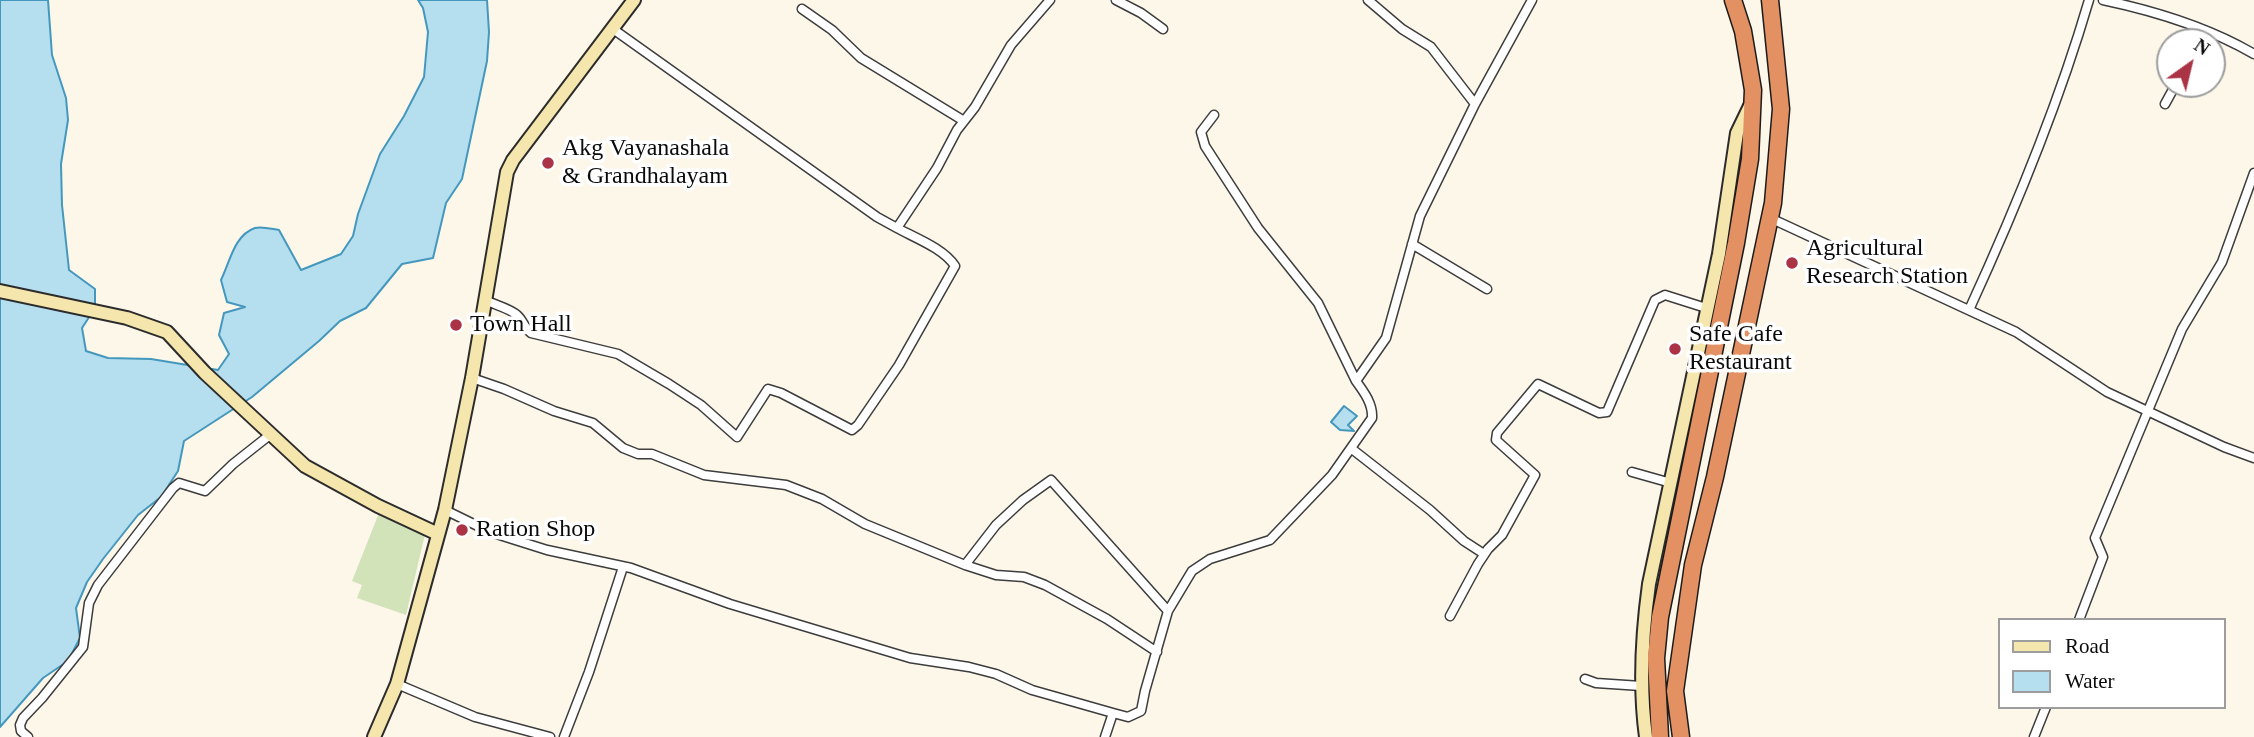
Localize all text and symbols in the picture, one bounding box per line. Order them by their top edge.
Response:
north arrow [2156,28,2226,98]
text: N [2190,34,2213,59]
place label: Akg Vayanashala & Grandhalayam [562,135,729,191]
marker: Akg Vayanashala & Grandhalayam [540,155,556,171]
place label: Agricultural Research Station [1806,235,1968,291]
marker: Agricultural Research Station [1784,255,1800,271]
place label: Town Hall [470,311,572,339]
marker: Town Hall [448,317,464,333]
place label: Safe Cafe Restaurant [1689,321,1792,377]
marker: Safe Cafe Restaurant [1667,341,1683,357]
place label: Ration Shop [476,516,595,544]
marker: Ration Shop [454,522,470,538]
legend [1998,618,2226,709]
text: Road [2065,634,2109,658]
text: Water [2065,669,2115,693]

